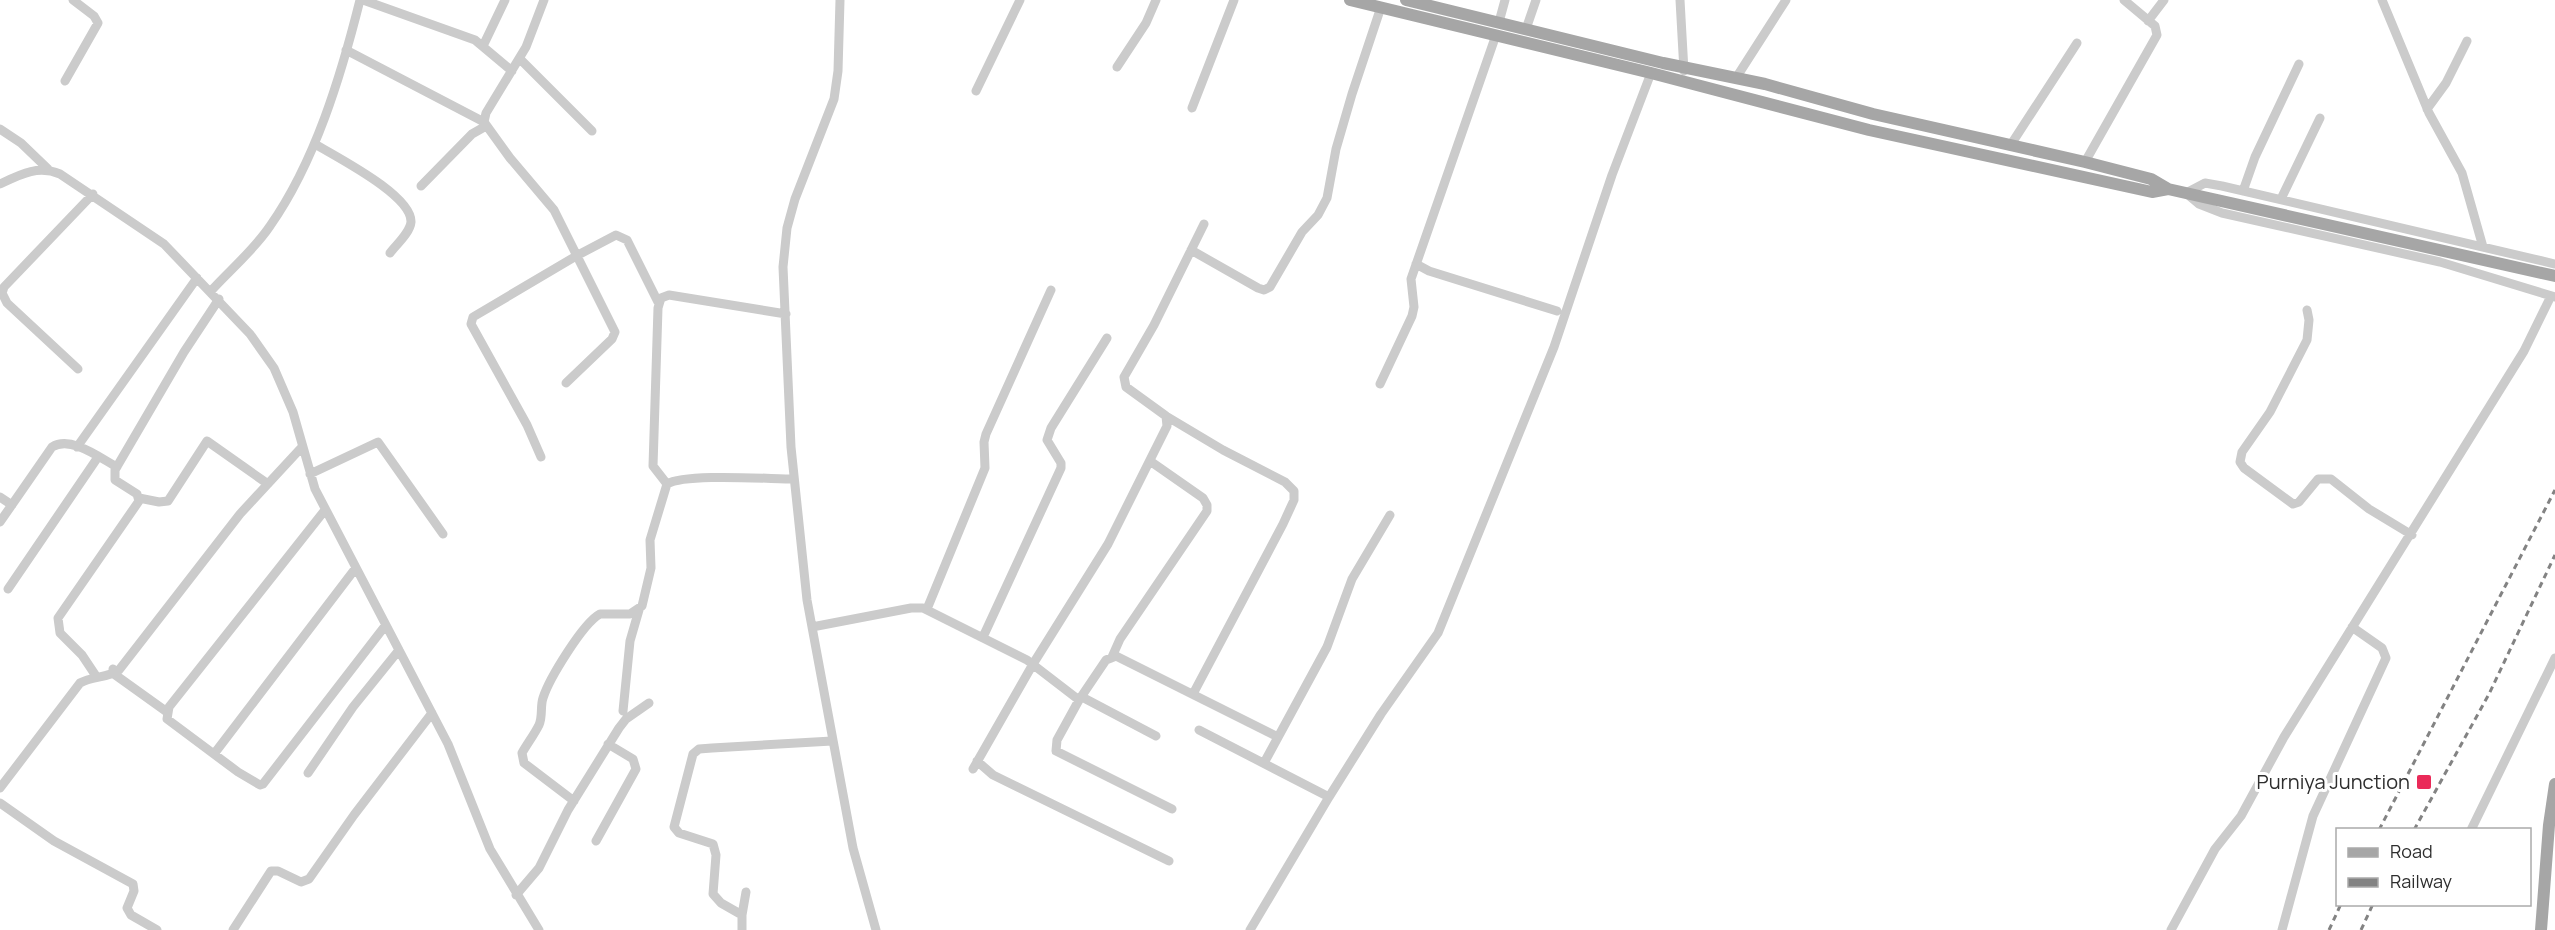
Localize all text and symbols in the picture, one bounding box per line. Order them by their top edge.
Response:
place label: Purniya Junction [2257,768,2410,795]
marker: Purniya Junction [2415,773,2433,791]
legend [2336,828,2531,906]
text: Road [2390,839,2433,863]
text: Railway [2390,869,2452,893]

